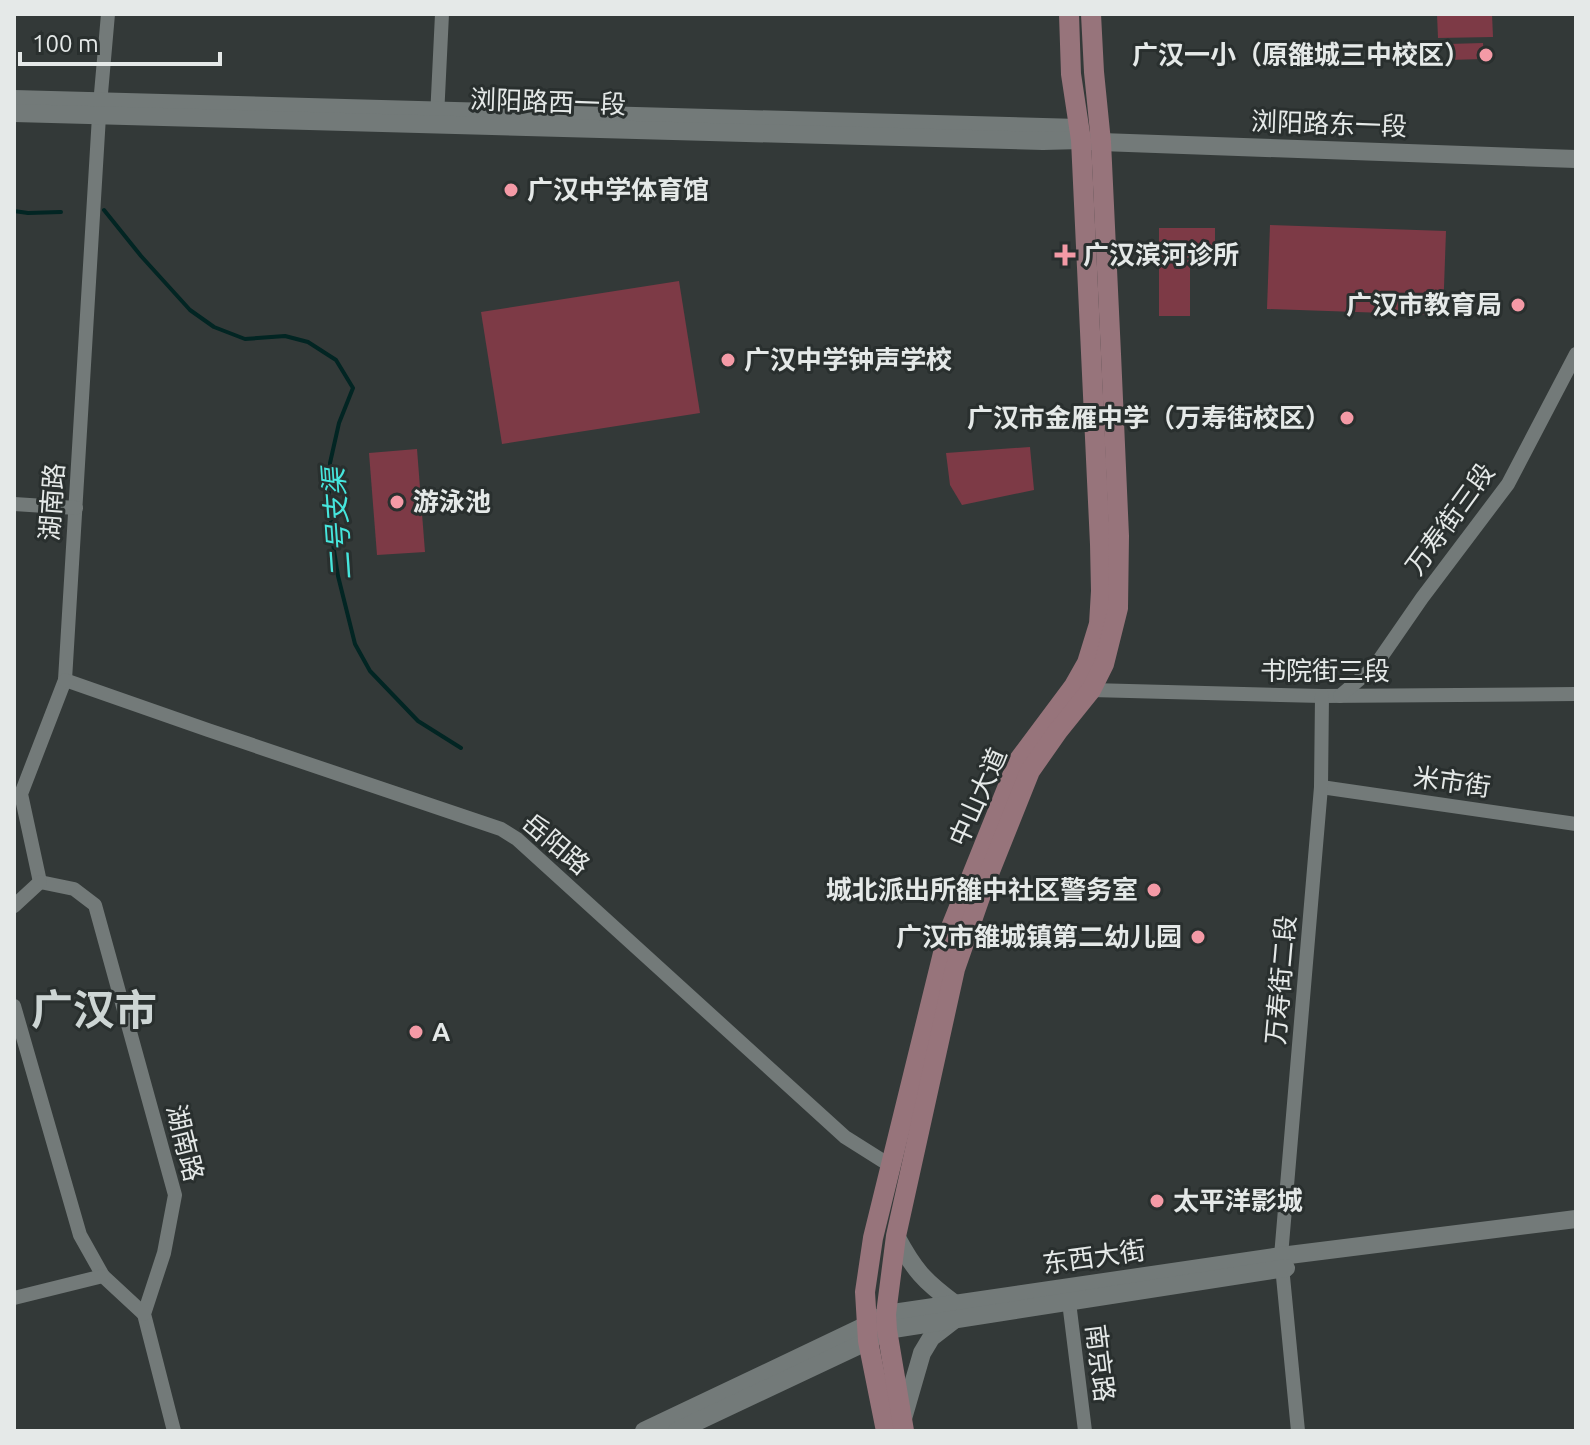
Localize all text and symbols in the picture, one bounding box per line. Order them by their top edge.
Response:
scale bar [20,16,220,66]
text: 100 m [32,30,99,57]
place label: 广汉一小（原雒城三中校区） [1132,40,1470,69]
marker: 广汉一小（原雒城三中校区） [1477,46,1495,64]
street label: 浏阳路西一段 [470,84,626,119]
street label: 浏阳路东一段 [1251,106,1407,141]
place label: 广汉中学体育馆 [527,175,709,204]
marker: 广汉中学体育馆 [502,181,520,199]
place label: 广汉滨河诊所 [1083,240,1239,269]
marker: 广汉滨河诊所 [1054,244,1076,266]
place label: 广汉市教育局 [1346,290,1502,319]
marker: 广汉市教育局 [1509,296,1527,314]
place label: 广汉中学钟声学校 [744,345,952,374]
marker: 广汉中学钟声学校 [719,351,737,369]
place label: 广汉市金雁中学（万寿街校区） [967,403,1331,432]
marker: 广汉市金雁中学（万寿街校区） [1338,409,1356,427]
street label: 万寿街三段 [1400,458,1500,580]
street label: 湖南路 [34,462,69,542]
water label: 二号支渠 [317,463,356,581]
place label: 游泳池 [413,487,491,516]
marker: 游泳池 [388,493,406,511]
street label: 书院街三段 [1260,656,1390,685]
street label: 中山大道 [943,743,1012,850]
street label: 米市街 [1411,762,1493,801]
street label: 岳阳路 [517,807,596,880]
place label: 城北派出所雒中社区警务室 [826,875,1138,904]
marker: 城北派出所雒中社区警务室 [1145,881,1163,899]
street label: 万寿街二段 [1260,914,1301,1046]
place label: 广汉市雒城镇第二幼儿园 [896,922,1182,951]
marker: 广汉市雒城镇第二幼儿园 [1189,928,1207,946]
district label: 广汉市 [31,986,157,1033]
place label: A [432,1017,451,1046]
marker: A [407,1023,425,1041]
street label: 湖南路 [162,1102,209,1184]
place label: 太平洋影城 [1173,1186,1303,1215]
marker: 太平洋影城 [1148,1192,1166,1210]
street label: 东西大街 [1040,1235,1147,1278]
street label: 南京路 [1081,1322,1120,1403]

